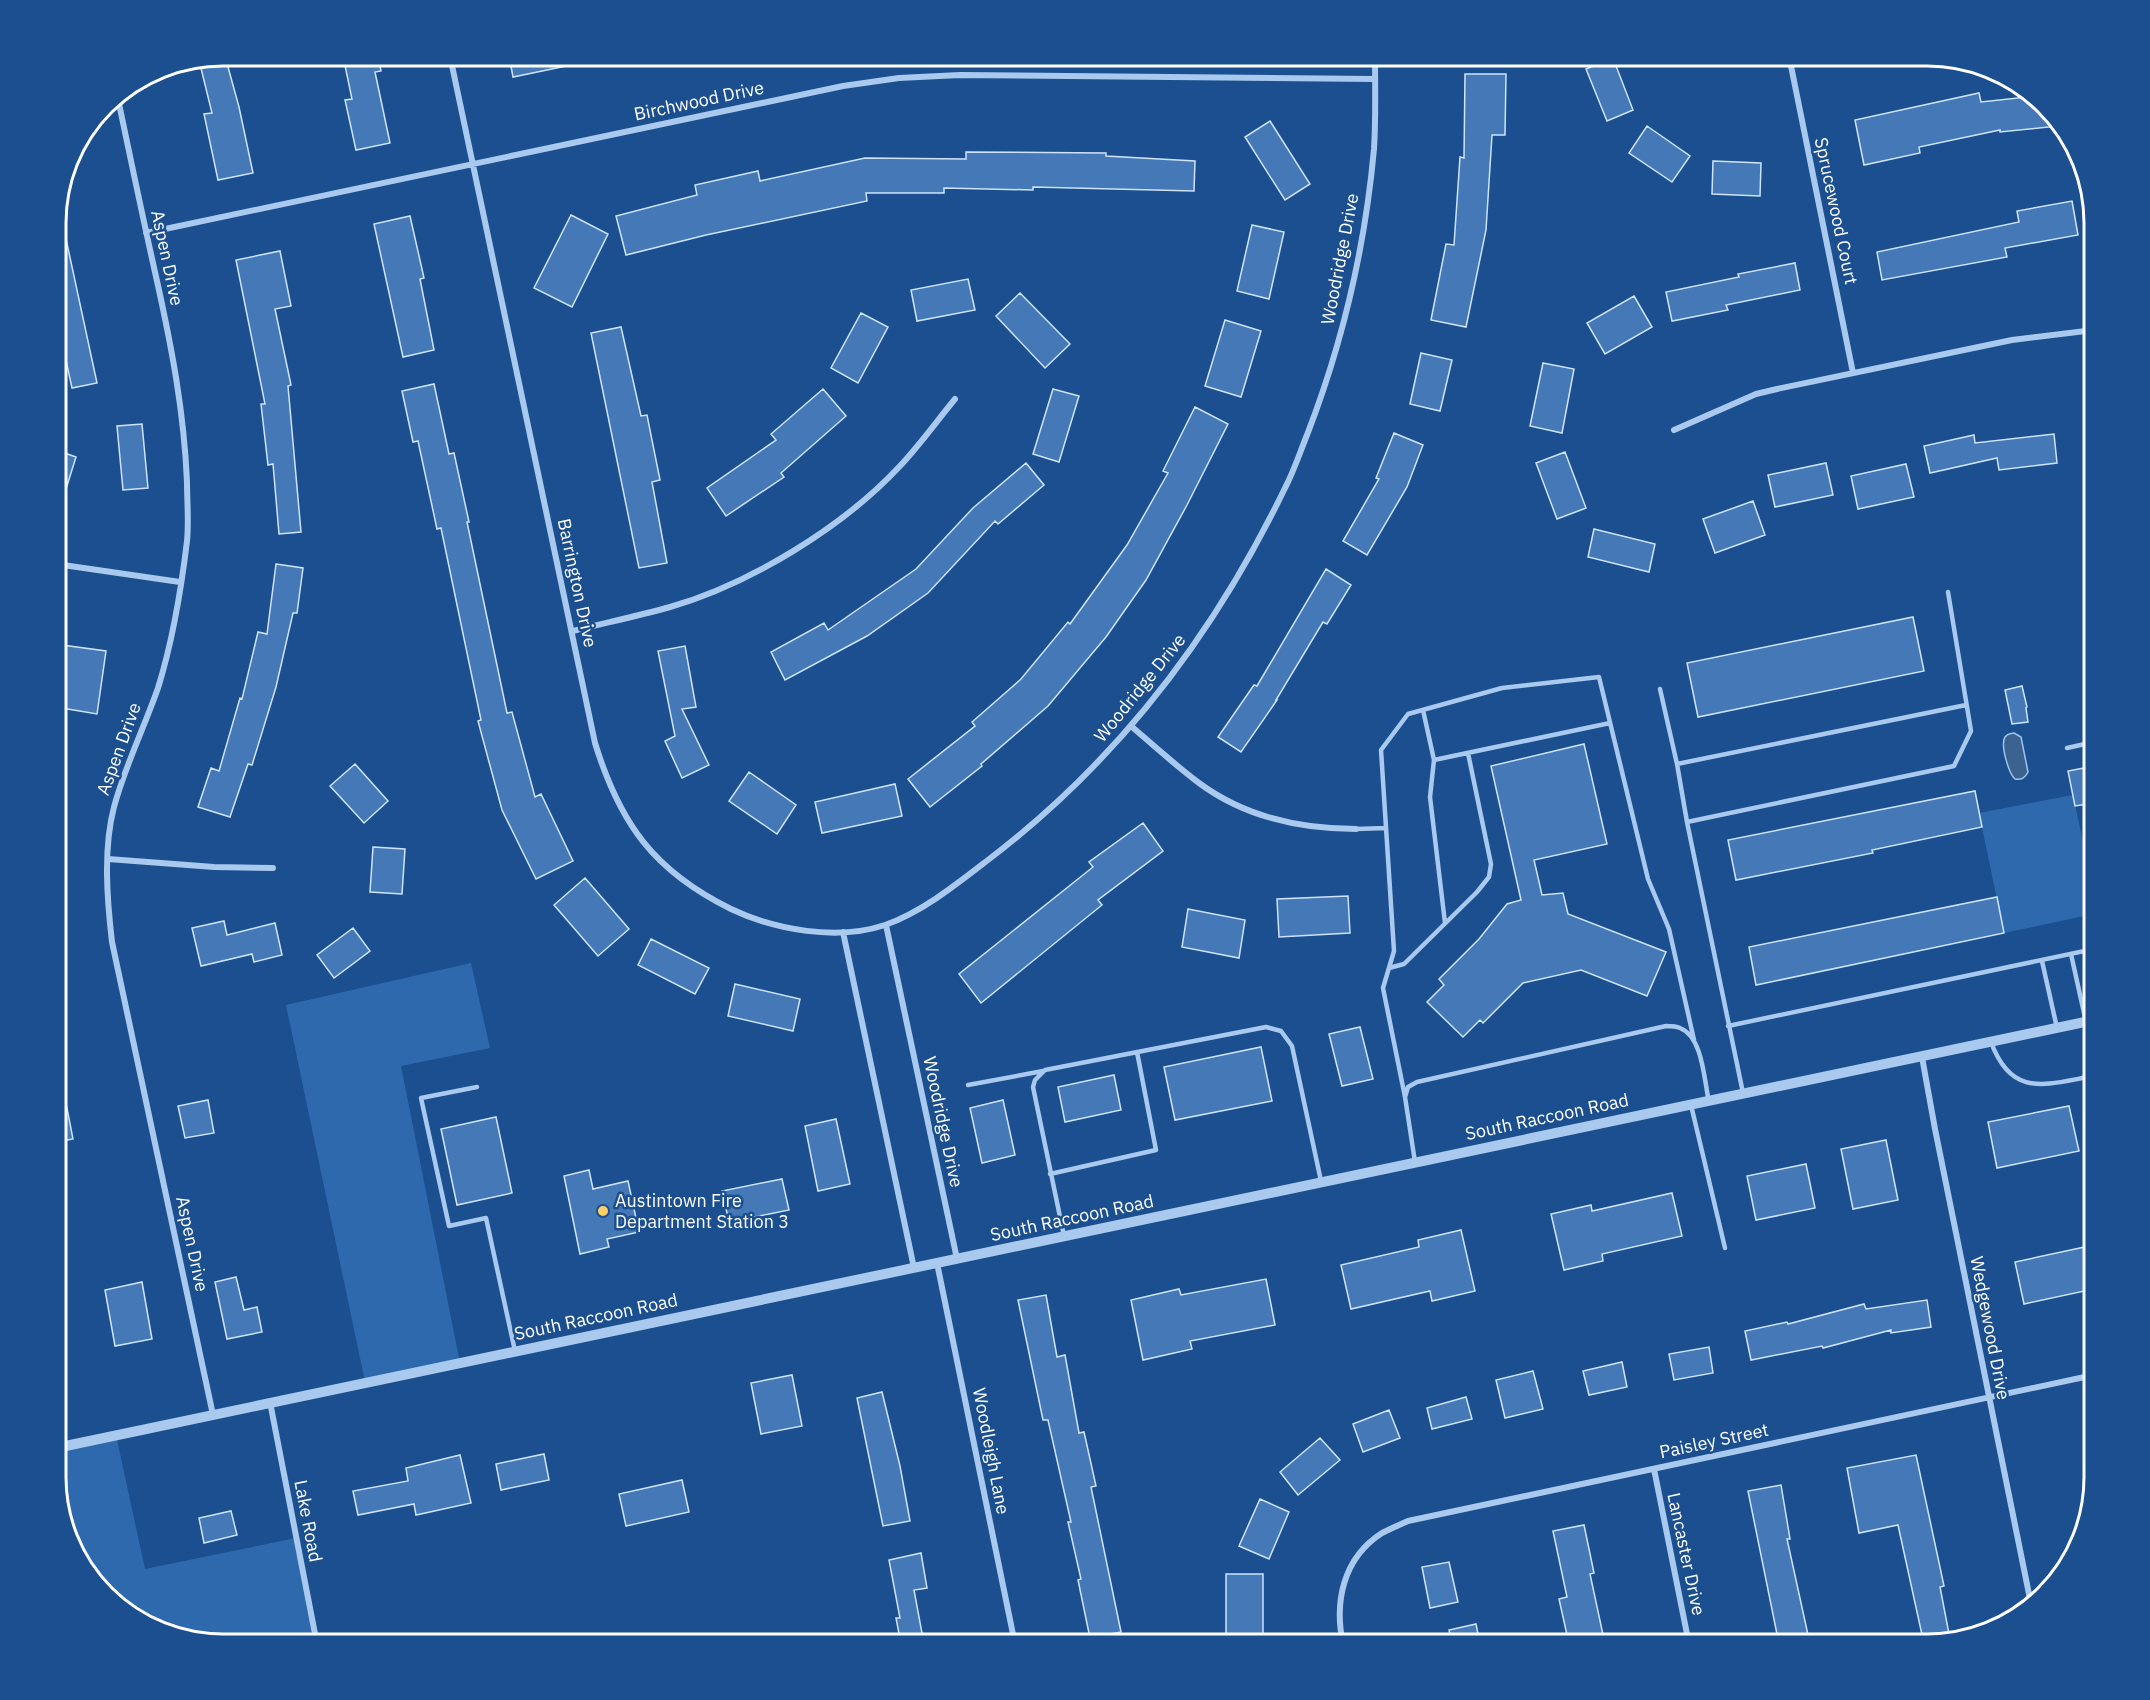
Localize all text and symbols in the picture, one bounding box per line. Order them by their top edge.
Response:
street label: Birchwood Drive [632,75,766,126]
street label: Sprucewood Court [1810,135,1863,286]
street label: Woodridge Drive [1316,191,1364,326]
street label: Aspen Drive [146,208,189,308]
street label: Barrington Drive [553,516,602,650]
street label: Woodridge Drive [1089,629,1191,747]
street label: Aspen Drive [91,699,146,798]
street label: Woodridge Drive [918,1054,969,1190]
street label: South Raccoon Road [1463,1088,1631,1145]
place label: Austintown Fire Department Station 3 [615,1189,789,1233]
street label: South Raccoon Road [988,1189,1156,1246]
street label: Aspen Drive [171,1194,214,1294]
marker: Austintown Fire Department Station 3 [596,1204,610,1218]
street label: Wedgewood Drive [1965,1254,2016,1402]
street label: South Raccoon Road [512,1288,680,1345]
street label: Woodleigh Lane [968,1386,1015,1516]
street label: Paisley Street [1657,1418,1771,1463]
street label: Lake Road [289,1478,328,1564]
street label: Lancaster Drive [1662,1490,1711,1617]

